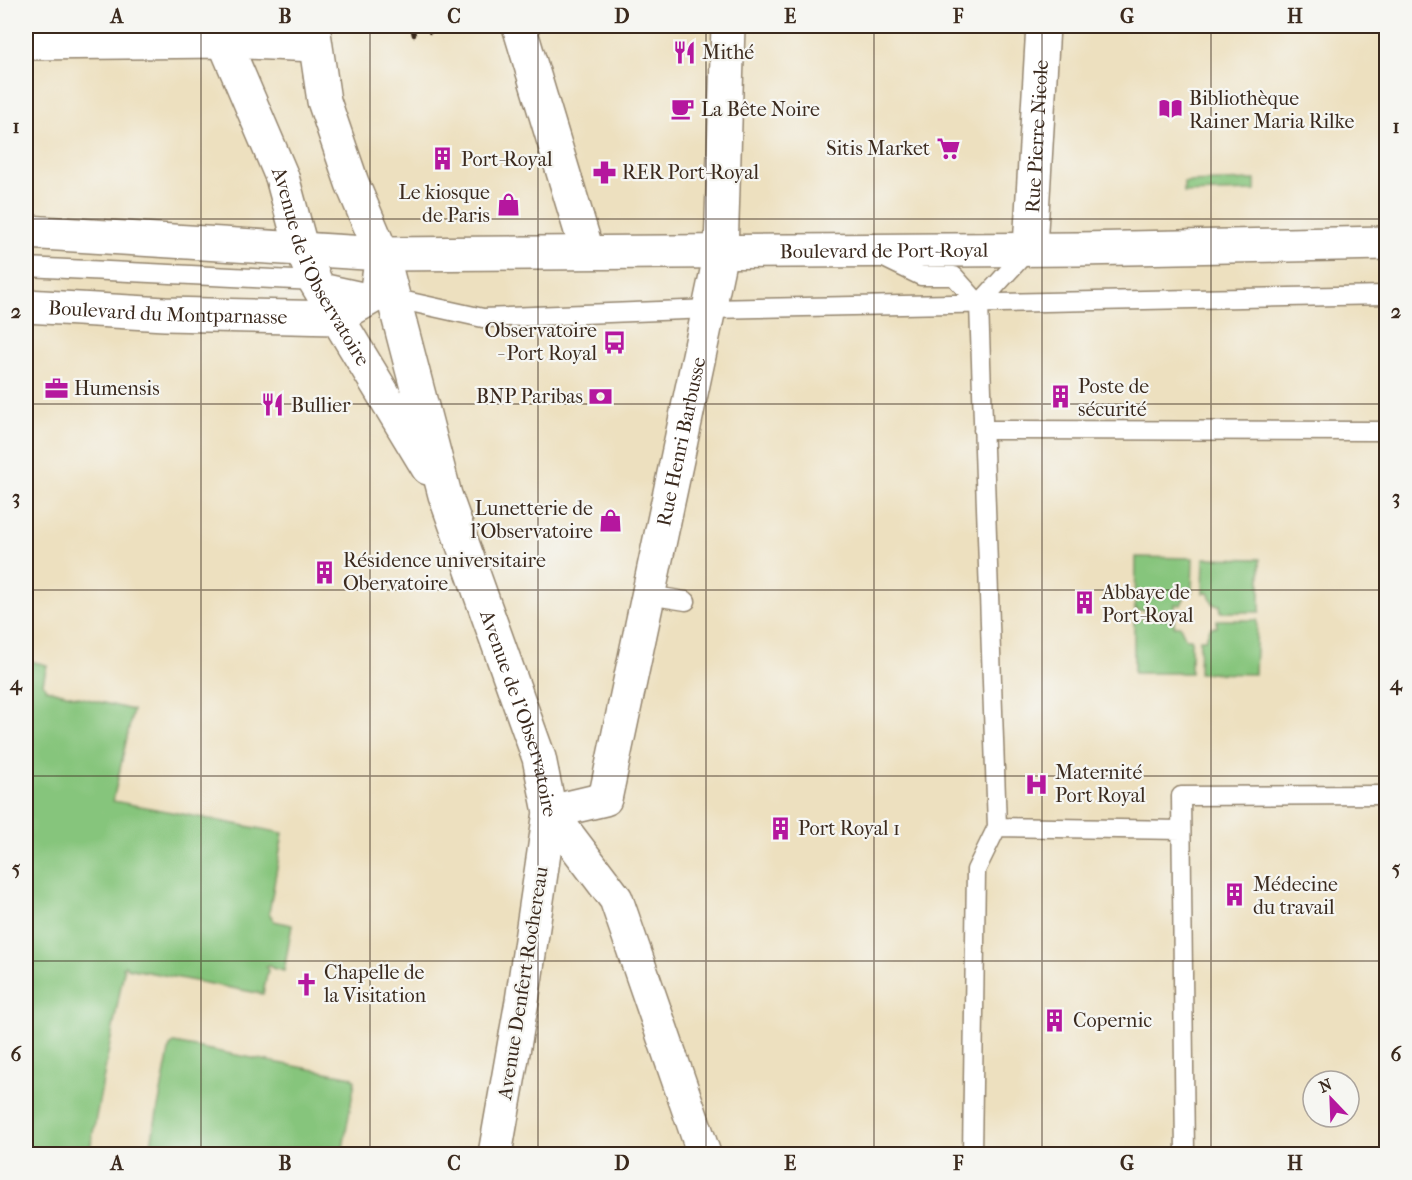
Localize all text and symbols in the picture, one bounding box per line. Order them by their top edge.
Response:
text: A [109,5,125,28]
text: B [278,5,292,28]
text: C [447,5,461,28]
text: D [614,5,630,28]
text: E [784,5,796,28]
text: F [952,5,964,28]
text: G [1120,5,1134,28]
text: H [1287,5,1303,28]
restaurant icon: Mithé [671,39,697,65]
place label: Mithé [702,41,754,64]
street label: Rue Pierre Nicole [1021,59,1053,213]
place label: Bibliothèque Rainer Maria Rilke [1189,87,1355,133]
cafe icon: La Bête Noire [670,96,696,122]
library icon: Bibliothèque Rainer Maria Rilke [1158,96,1184,122]
place label: La Bête Noire [701,98,820,121]
text: 1 [12,115,20,138]
text: 1 [1392,115,1400,138]
supermarket icon: Sitis Market [935,135,961,161]
place label: Sitis Market [826,137,930,160]
building icon: Port-Royal [430,146,456,172]
place label: Port-Royal [461,148,553,171]
pharmacy icon: RER Port-Royal [591,159,617,185]
place label: RER Port-Royal [622,161,759,184]
street label: Avenue de l'Observatoire [267,162,375,370]
place label: Le kiosque de Paris [399,181,490,227]
shop icon: Le kiosque de Paris [495,191,521,217]
street label: Boulevard de Port-Royal [780,238,989,263]
street label: Boulevard du Montparnasse [48,296,288,328]
text: 2 [11,300,21,323]
text: 2 [1391,300,1401,323]
place label: Observatoire - Port Royal [485,319,597,365]
bus stop icon: Observatoire - Port Royal [602,329,628,355]
street label: Rue Henri Barbusse [652,355,710,528]
office icon: Humensis [43,375,69,401]
place label: Poste de sécurité [1078,375,1149,421]
place label: Humensis [74,377,160,400]
bank icon: BNP Paribas [588,383,614,409]
building icon: Poste de sécurité [1047,384,1073,410]
place label: BNP Paribas [476,385,583,408]
restaurant icon: Bullier [260,392,286,418]
place label: Bullier [291,394,351,417]
text: 3 [12,486,20,509]
text: 3 [1392,486,1400,509]
place label: Lunetterie de l'Observatoire [470,497,593,543]
shop icon: Lunetterie de l'Observatoire [598,507,624,533]
place label: Résidence universitaire Obervatoire [343,549,546,595]
building icon: Résidence universitaire Obervatoire [312,559,338,585]
place label: Abbaye de Port-Royal [1101,581,1194,627]
building icon: Abbaye de Port-Royal [1071,590,1097,616]
street label: Avenue de l'Observatoire [475,606,562,819]
text: 4 [9,672,23,696]
text: 4 [1389,672,1403,696]
place label: Maternité Port Royal [1055,761,1146,807]
hospital icon: Maternité Port Royal [1024,771,1050,797]
building icon: Port Royal 1 [767,815,793,841]
place label: Port Royal 1 [798,817,900,840]
text: 5 [12,857,21,880]
text: 5 [1392,857,1401,880]
street label: Avenue Denfert-Rochereau [493,864,553,1102]
place label: Médecine du travail [1253,873,1338,919]
building icon: Médecine du travail [1222,882,1248,908]
place label: Chapelle de la Visitation [323,961,426,1007]
church icon: Chapelle de la Visitation [293,971,319,997]
building icon: Copernic [1042,1007,1068,1033]
place label: Copernic [1073,1009,1152,1032]
text: 6 [11,1043,23,1066]
text: 6 [1391,1043,1403,1066]
north arrow [1301,1069,1361,1129]
text: N [1316,1074,1335,1097]
text: A [109,1152,125,1175]
text: B [278,1152,292,1175]
text: C [447,1152,461,1175]
text: D [614,1152,630,1175]
text: E [784,1152,796,1175]
text: F [952,1152,964,1175]
text: G [1120,1152,1134,1175]
text: H [1287,1152,1303,1175]

